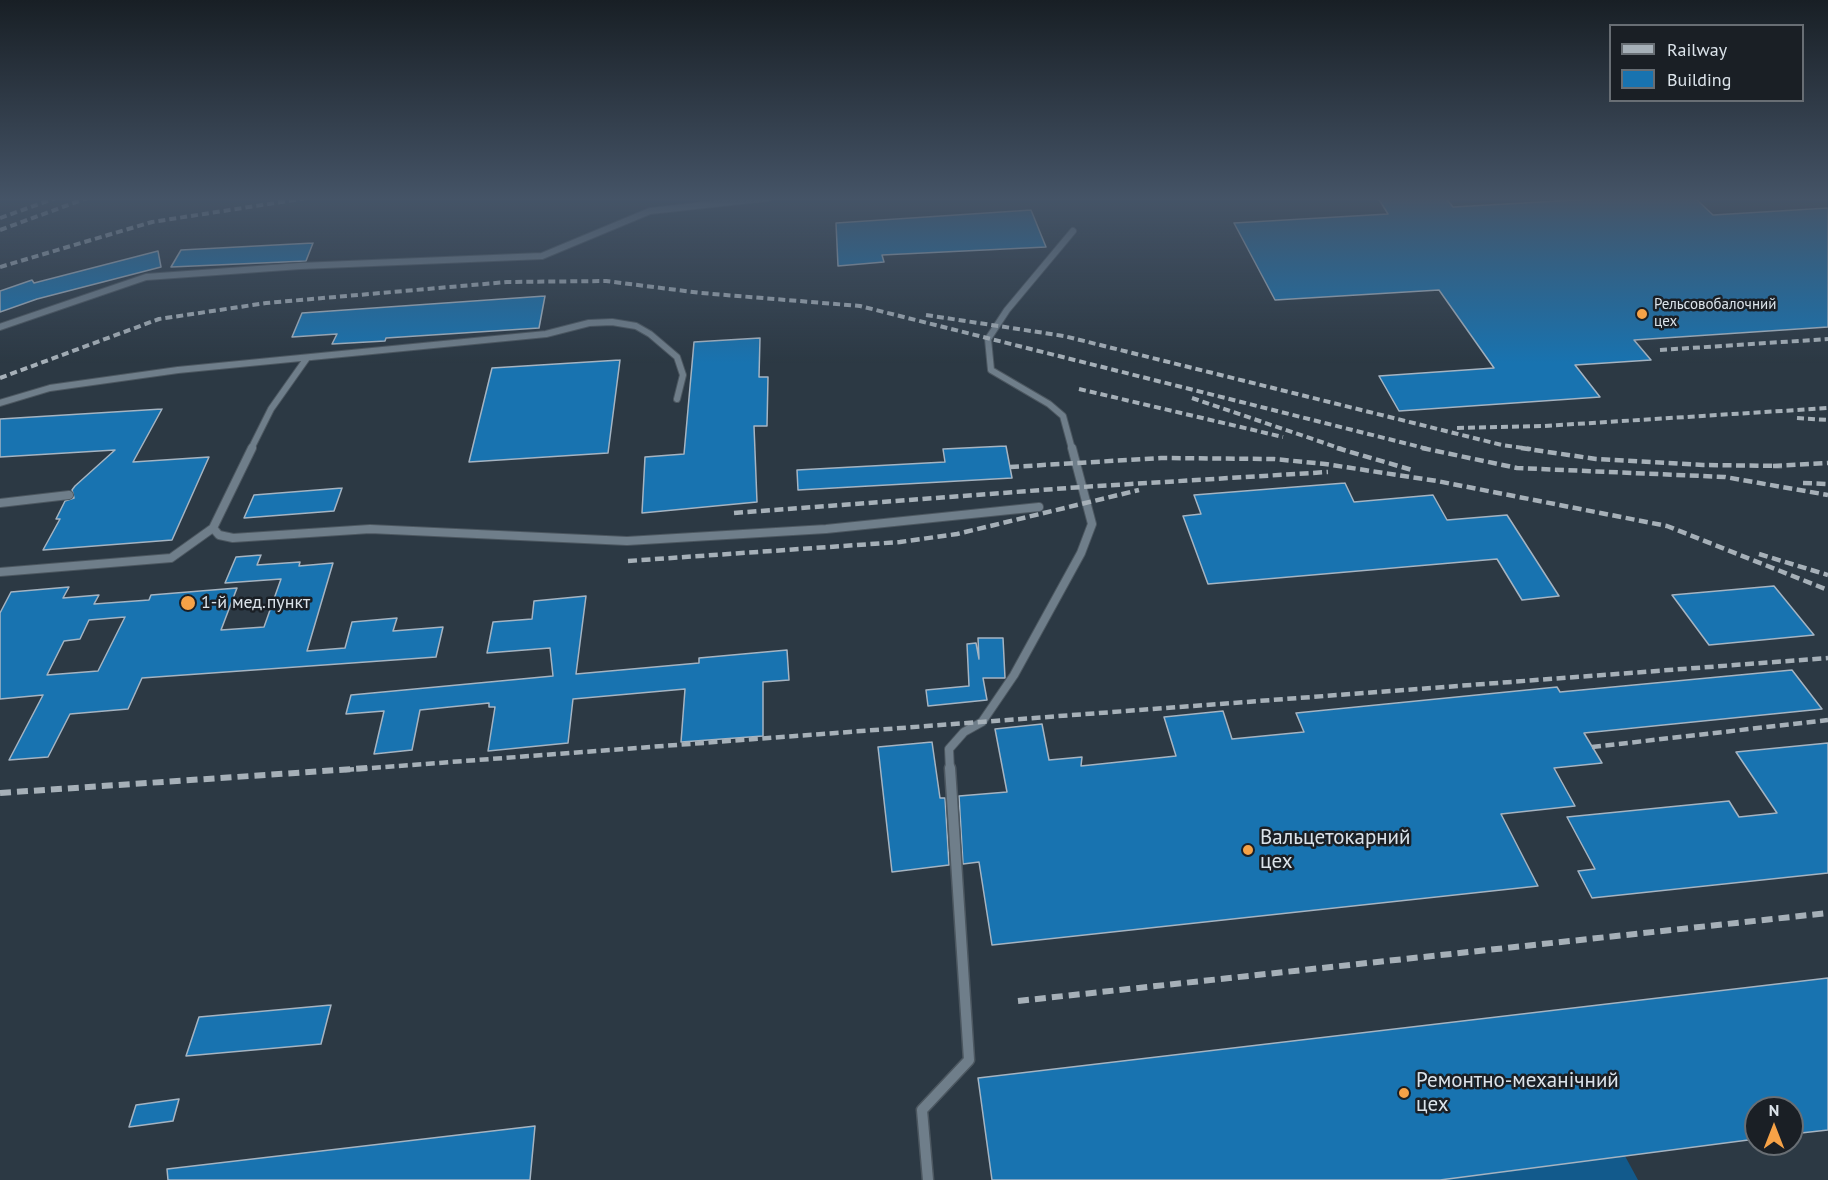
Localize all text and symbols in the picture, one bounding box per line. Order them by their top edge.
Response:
legend [1609,24,1804,102]
text: Railway [1667,38,1727,61]
text: Building [1667,68,1731,91]
place label: Рельсовобалочний цех [1654,296,1776,331]
marker: Рельсовобалочний цех [1635,307,1649,321]
place label: 1-й мед.пункт [201,592,310,614]
marker: 1-й мед.пункт [179,594,197,612]
place label: Вальцетокарний цех [1260,825,1411,875]
marker: Вальцетокарний цех [1241,843,1255,857]
place label: Ремонтно-механічний цех [1416,1068,1619,1118]
marker: Ремонтно-механічний цех [1397,1086,1411,1100]
north arrow [1744,1096,1804,1156]
text: N [1769,1100,1779,1120]

